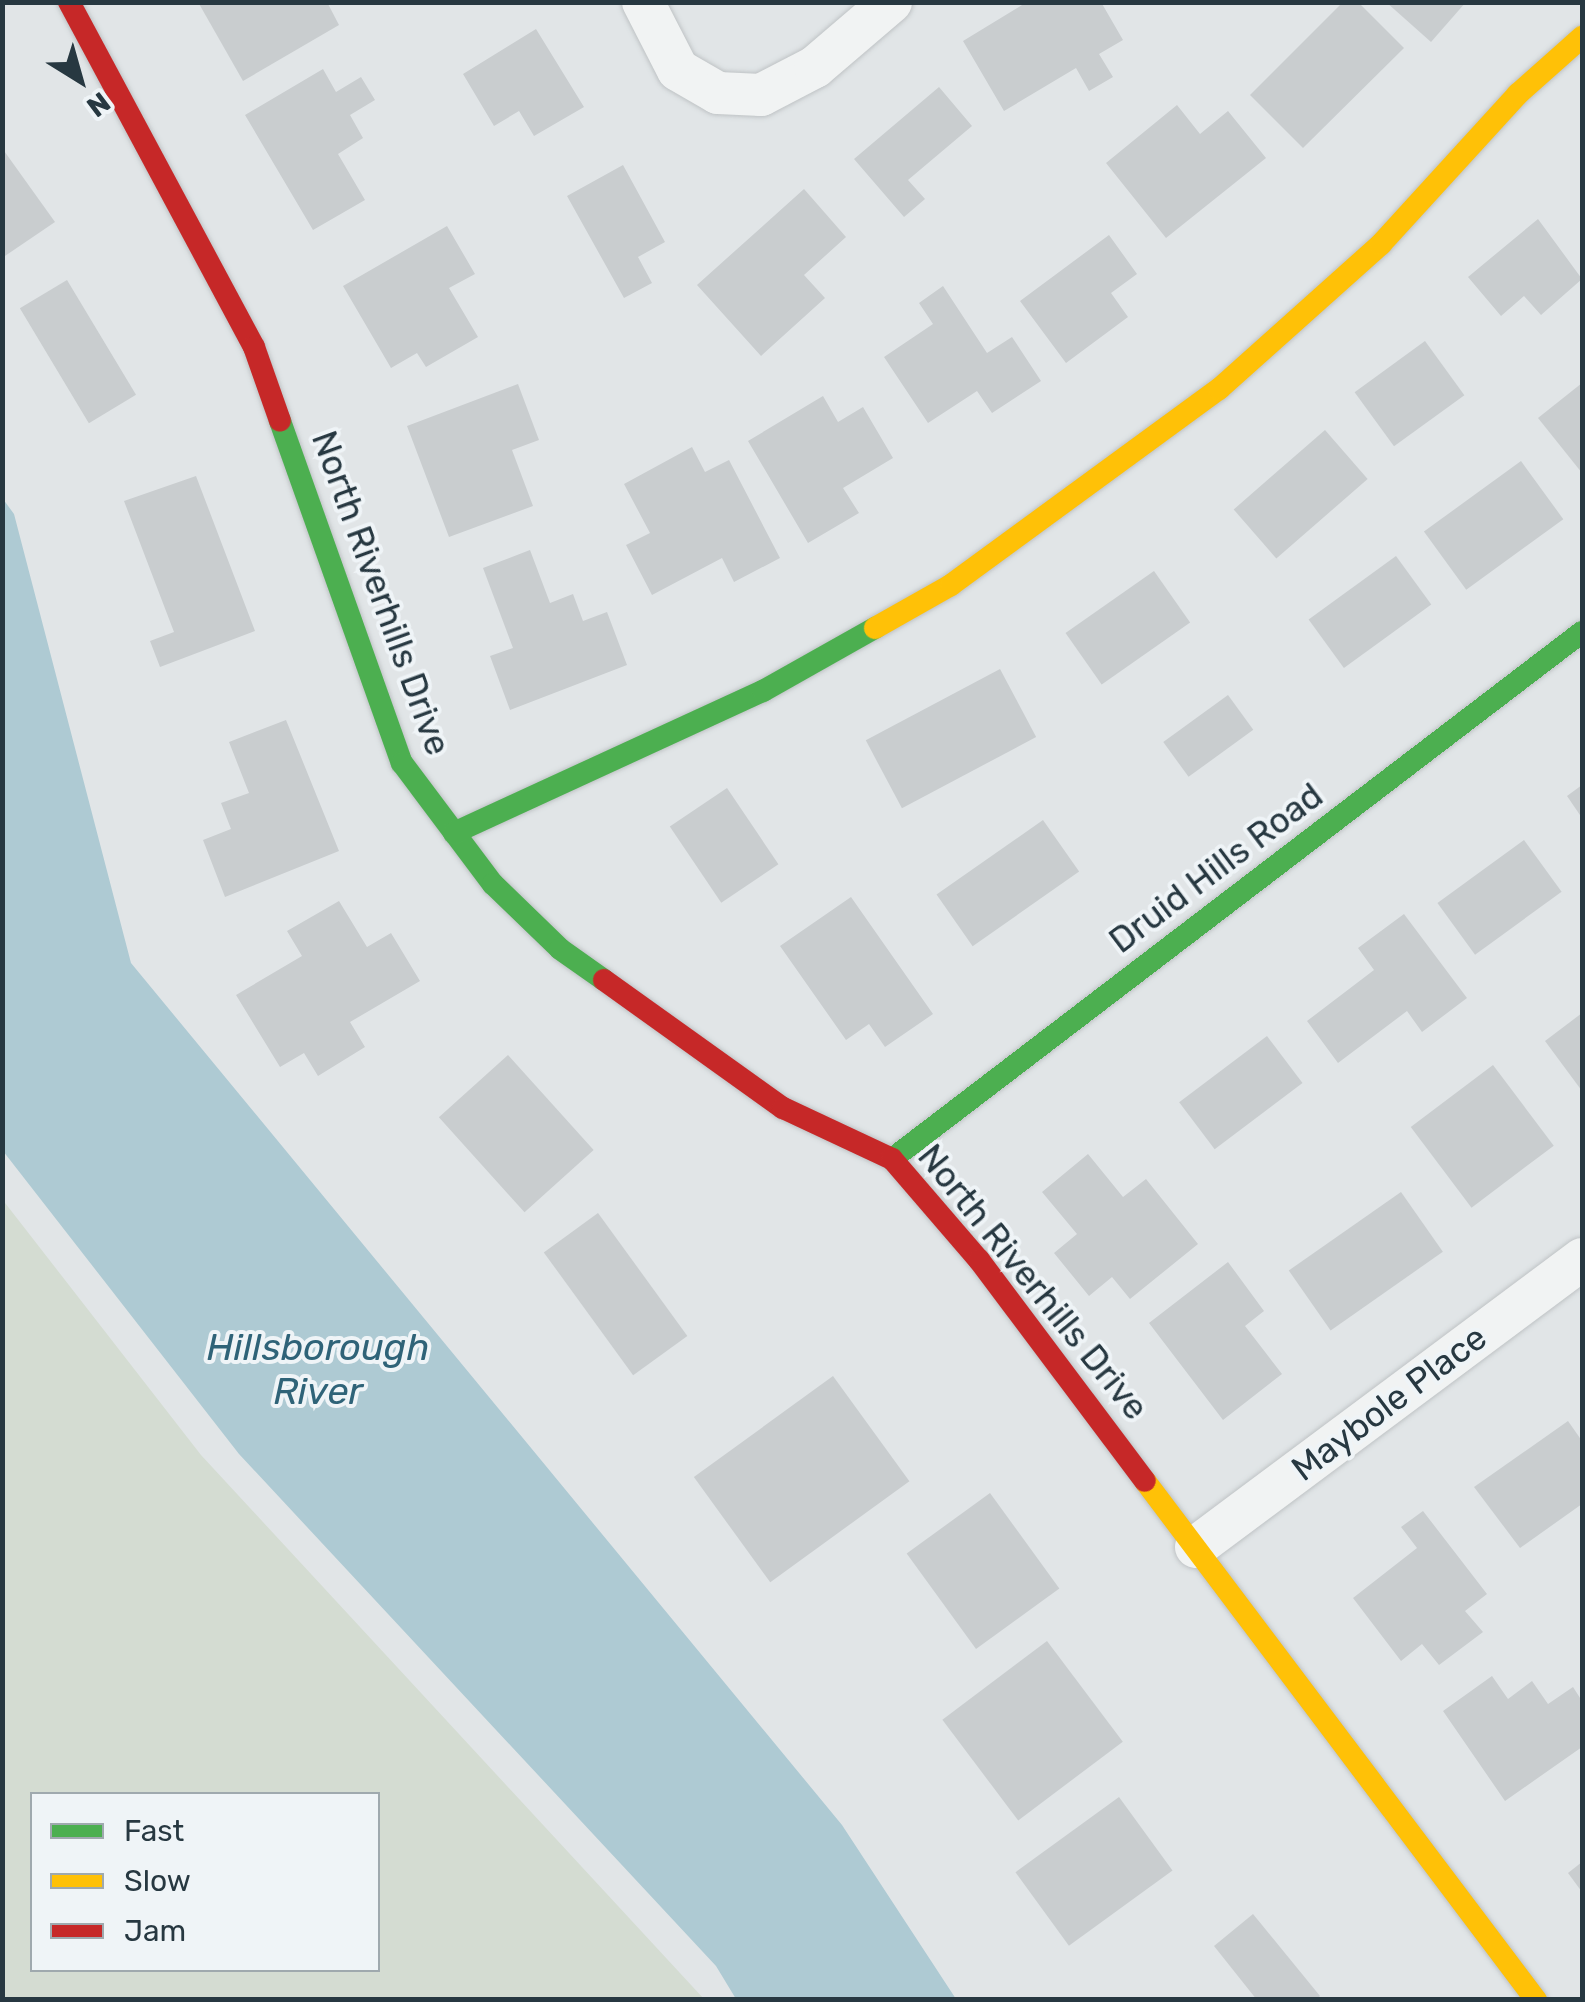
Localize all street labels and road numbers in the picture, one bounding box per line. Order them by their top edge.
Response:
street label: North Riverhills Drive [303,425,459,761]
street label: Druid Hills Road [1101,774,1331,962]
street label: North Riverhills Drive [909,1136,1157,1428]
street label: Maybole Place [1283,1316,1495,1490]

